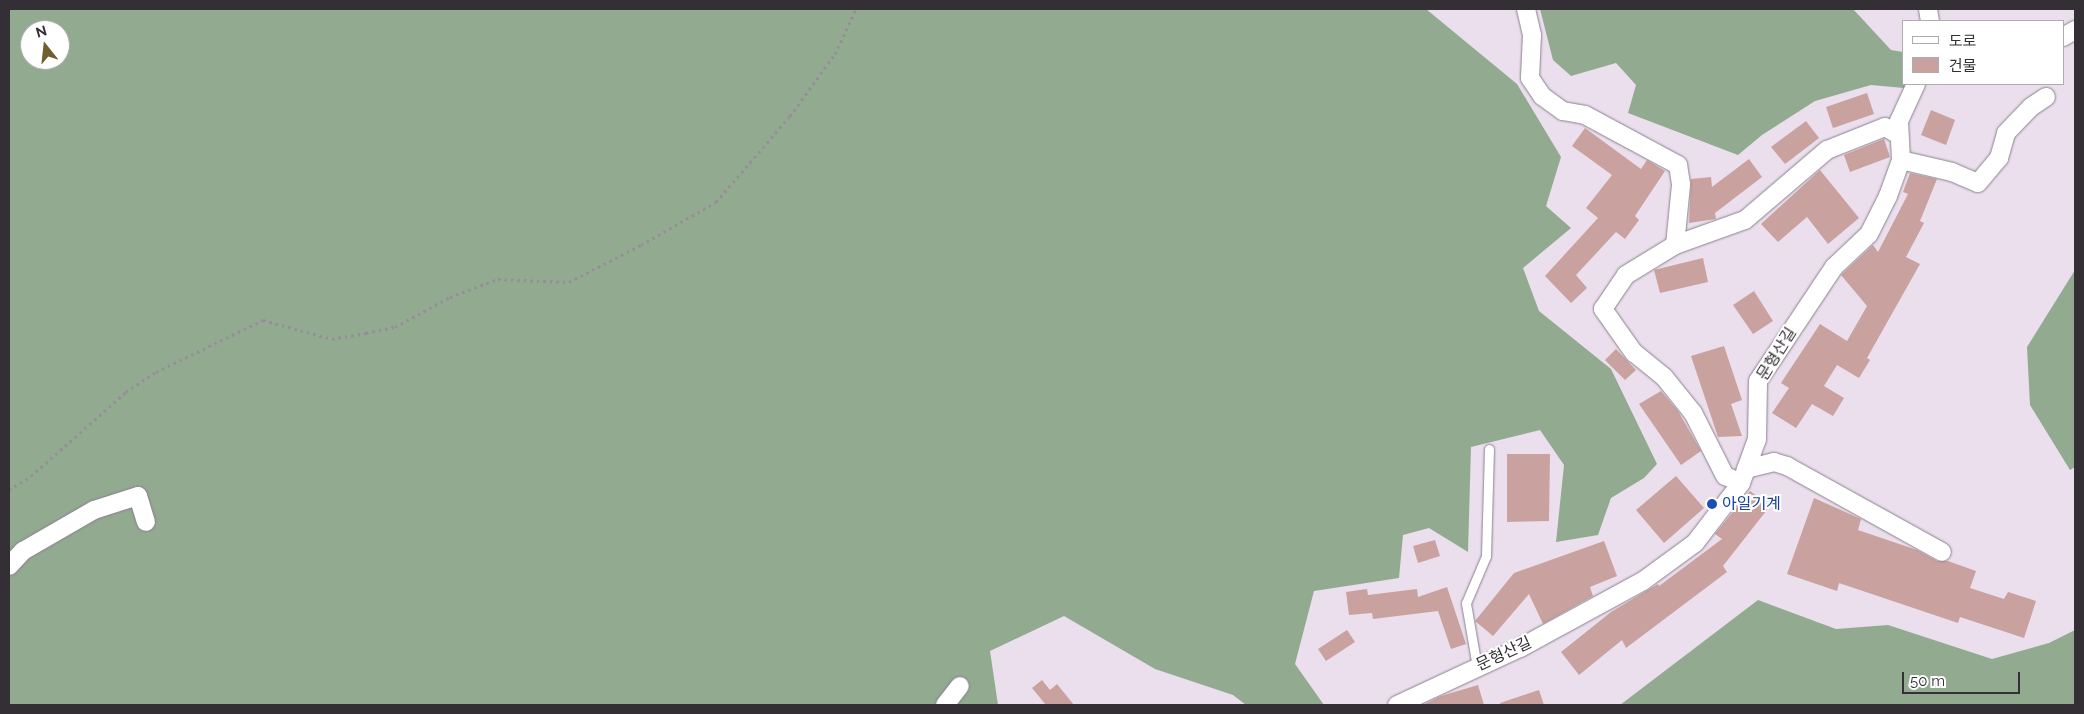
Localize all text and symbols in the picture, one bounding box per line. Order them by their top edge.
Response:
north arrow [20,20,70,70]
legend [1902,20,2064,85]
text: N [34,22,48,41]
text: 도로 [1949,32,1977,50]
text: 건물 [1949,57,1977,75]
street label: 문형산길 [1753,324,1801,384]
place label: 아일기계 [1722,494,1781,514]
marker: 아일기계 [1706,498,1718,510]
street label: 문형산길 [1473,633,1535,675]
scale bar [1904,662,2022,694]
text: 50 m [1910,672,1945,690]

